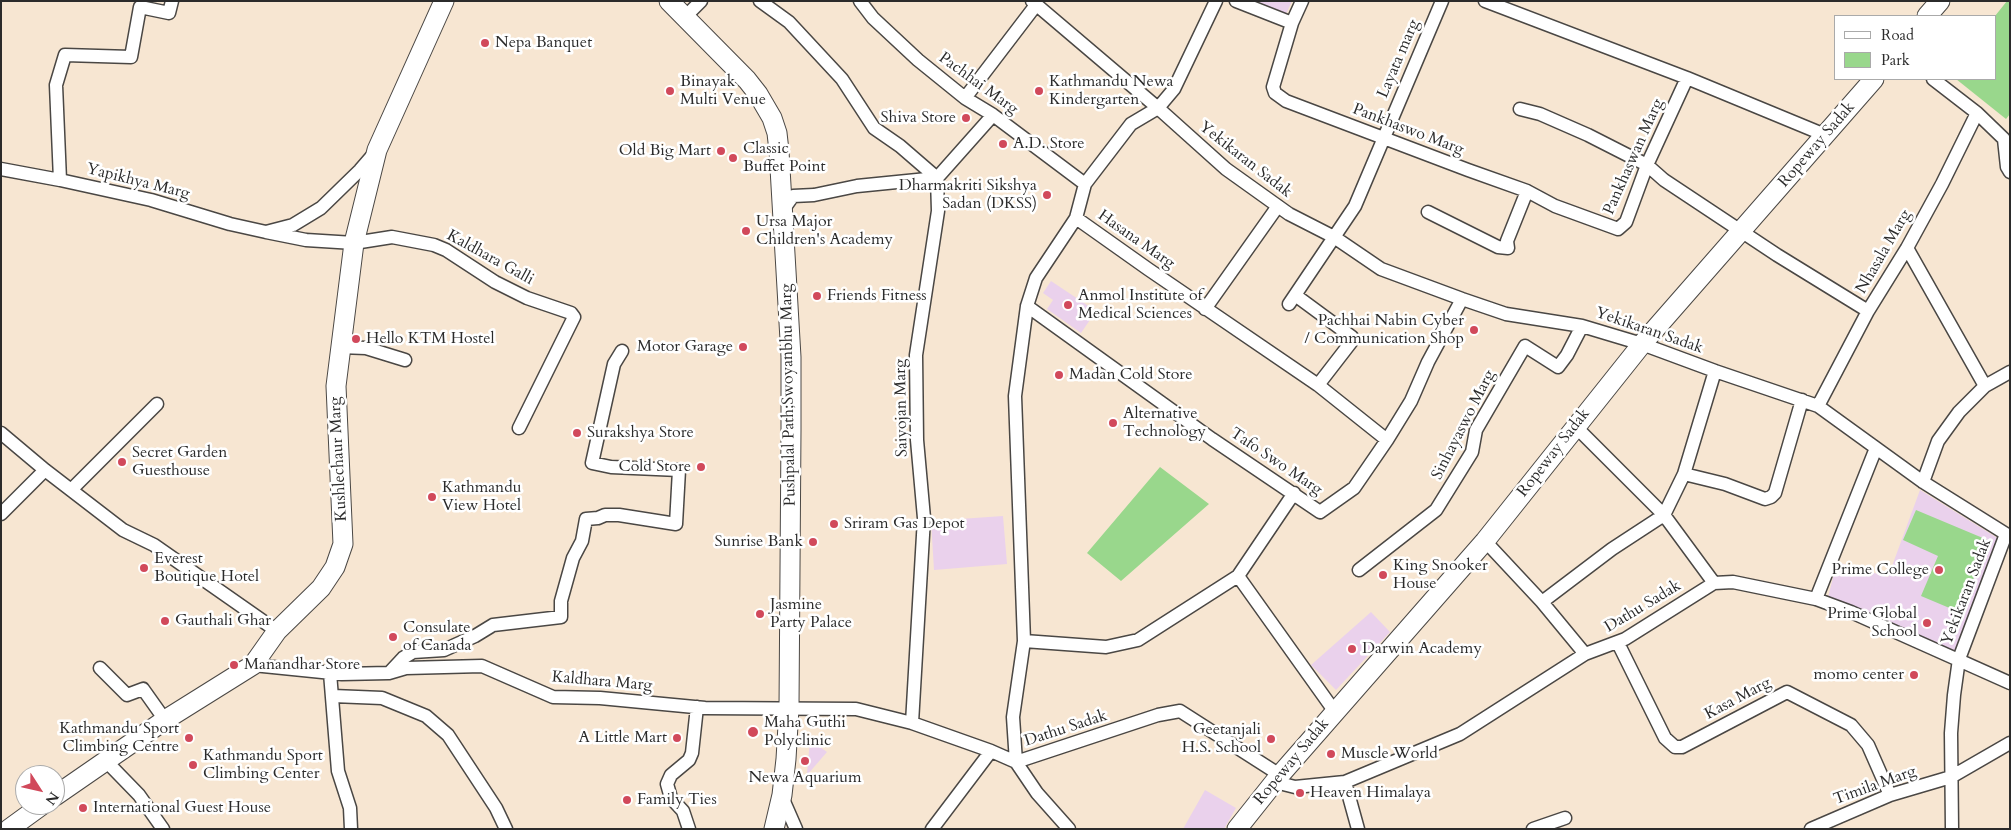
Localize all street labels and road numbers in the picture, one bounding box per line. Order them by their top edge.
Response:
street label: Layata marg [1374,17,1424,101]
street label: Pachhai Marg [934,49,1022,119]
street label: Pankhaswan Marg [1600,96,1668,218]
street label: Ropeway Sadak [1775,98,1859,192]
street label: Pankhaswo Marg [1350,100,1466,160]
street label: Yekikaran Sadak [1195,118,1295,202]
street label: Yapikhya Marg [84,160,192,204]
street label: Hasana Marg [1094,206,1178,274]
street label: Nhasala Marg [1852,207,1916,297]
street label: Kaldhara Galli [443,226,537,290]
street label: Pushpalal Path;Swoyanbhu Marg [777,284,801,506]
street label: Yekikaran Sadak [1593,304,1705,358]
street label: Saiyojan Marg [892,359,912,457]
street label: Sinhayaswo Marg [1428,367,1500,483]
street label: Kushlechaur Marg [326,396,352,522]
street label: Ropeway Sadak [1514,405,1594,501]
street label: Tafo Swo Marg [1226,424,1326,500]
street label: Yekikaran Sadak [1938,536,1996,648]
street label: Dathu Sadak [1601,577,1685,637]
street label: Kaldhara Marg [551,668,653,696]
street label: Kasa Marg [1702,674,1774,724]
street label: Dathu Sadak [1022,707,1110,751]
street label: Ropeway Sadak [1250,715,1334,809]
street label: Timila Marg [1831,762,1919,810]

